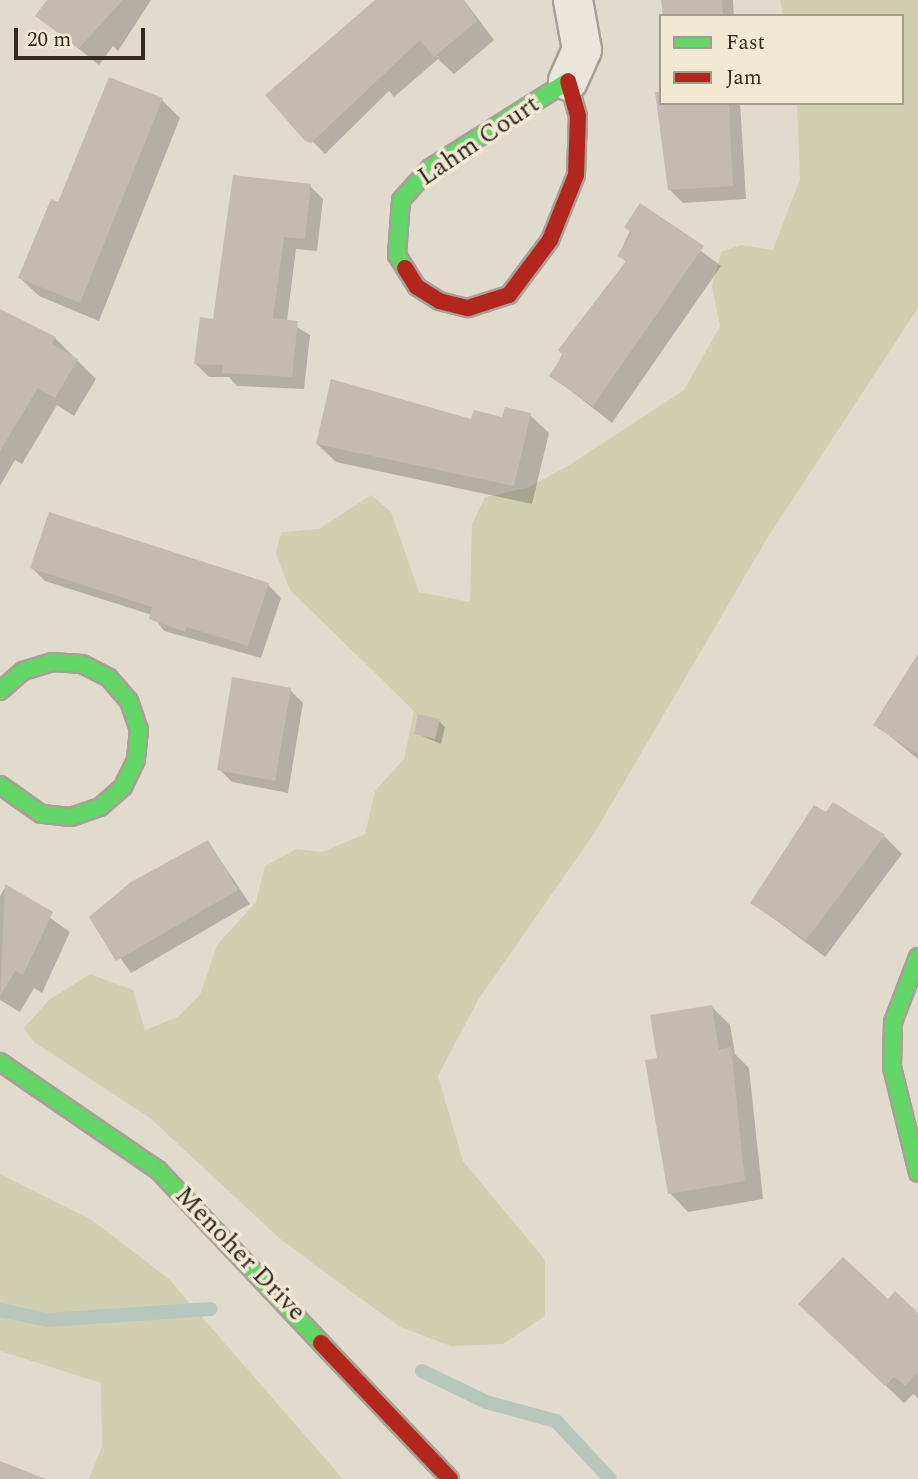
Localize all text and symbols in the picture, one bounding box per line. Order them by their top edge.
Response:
scale bar [18,14,149,58]
legend [659,14,904,105]
text: 20 m [27,24,71,56]
text: Fast [726,27,765,59]
text: Jam [726,62,762,94]
street label: Lahm Court [412,89,546,193]
street label: Menoher Drive [168,1180,312,1328]

